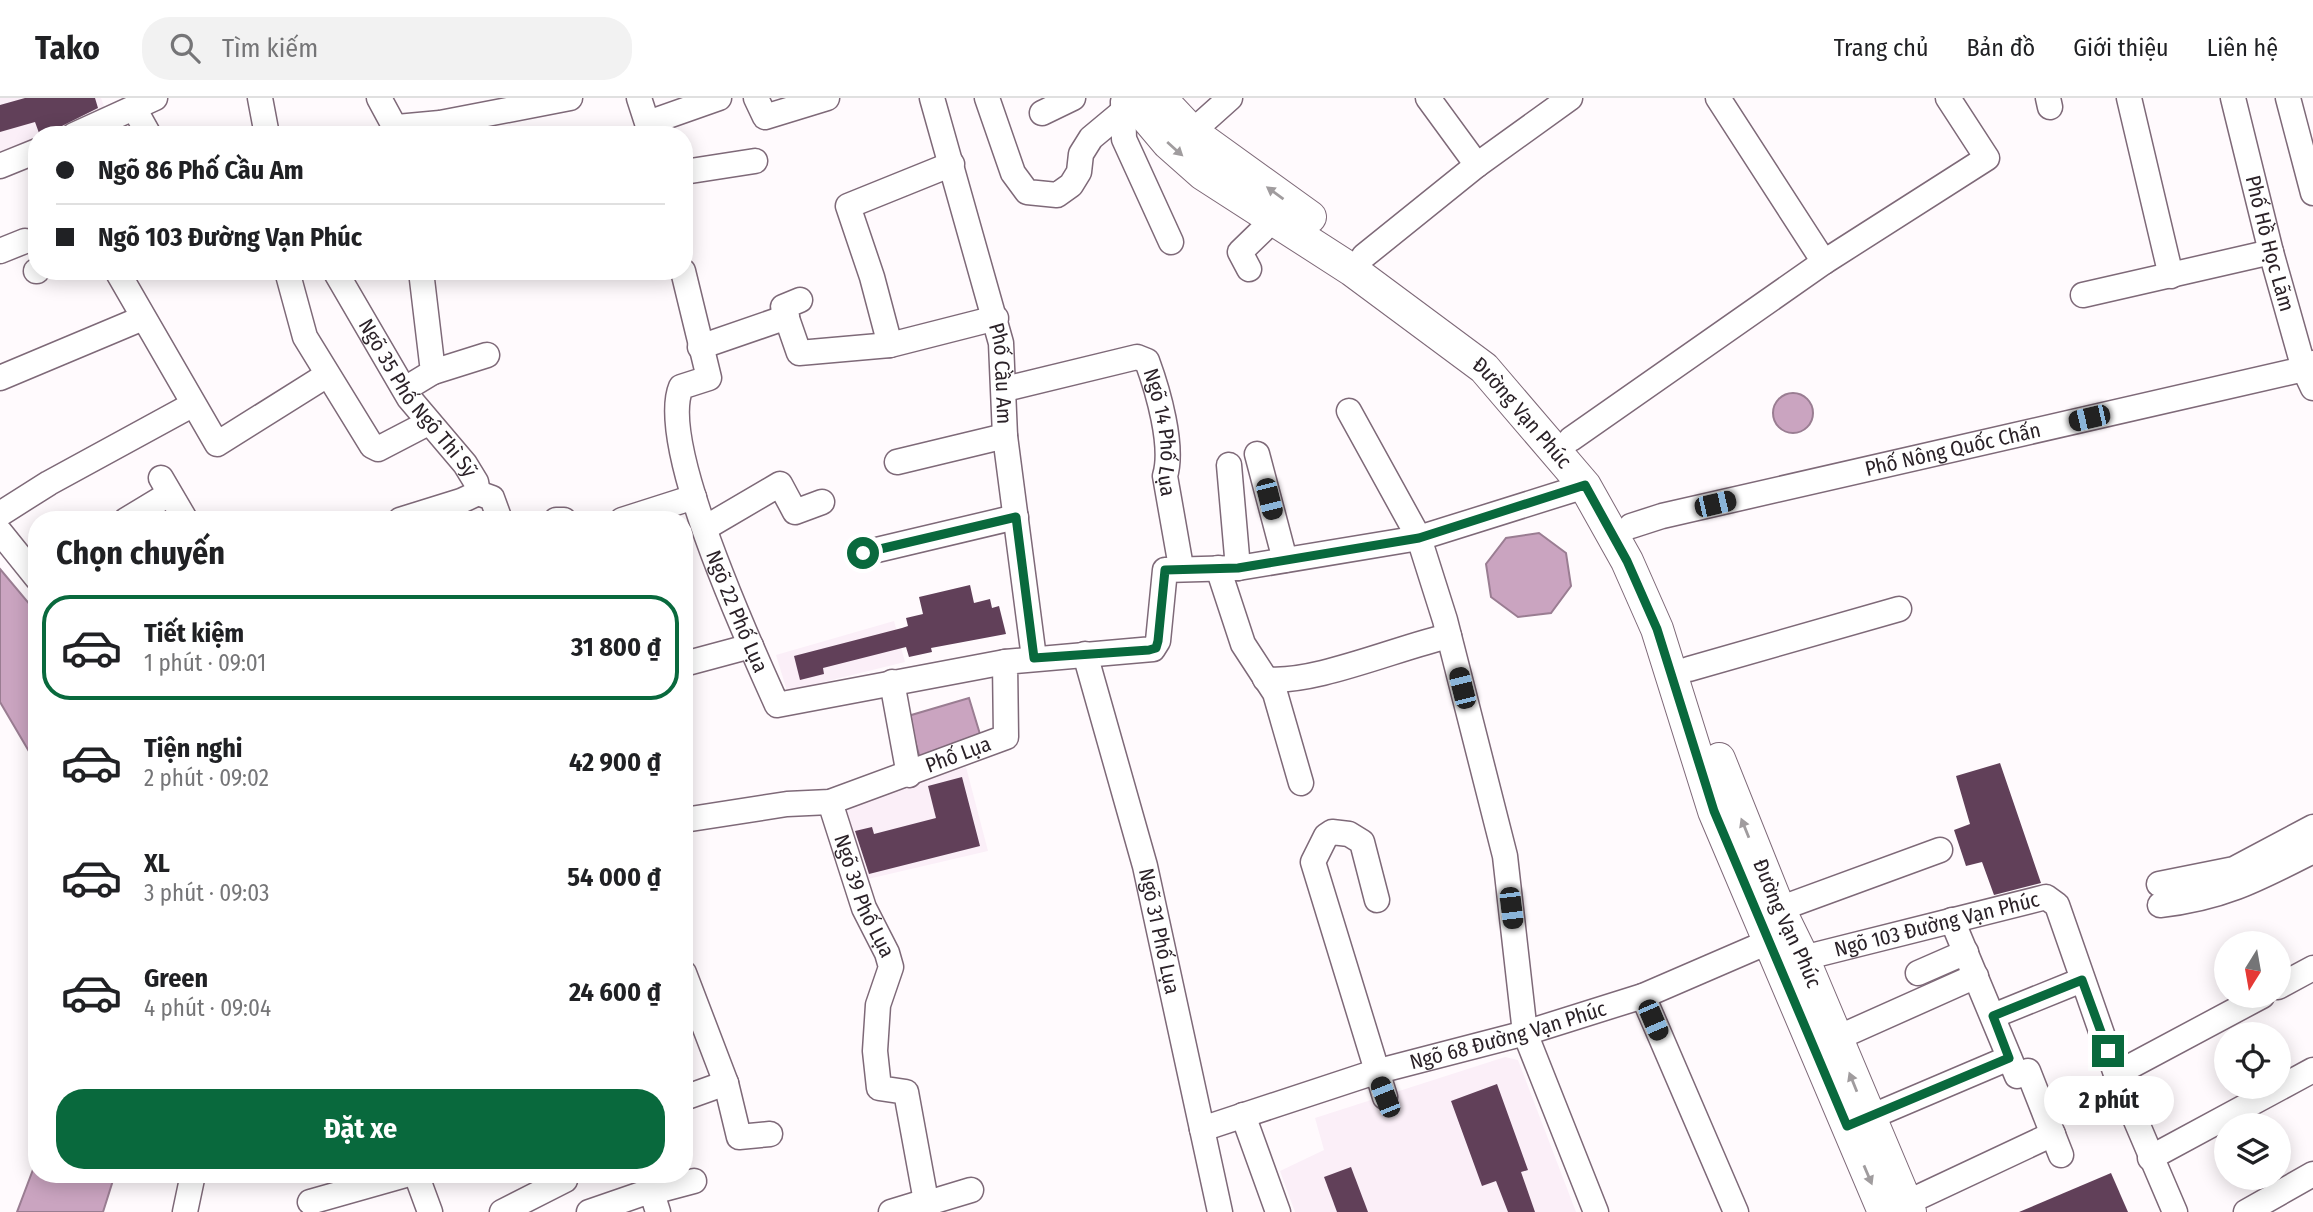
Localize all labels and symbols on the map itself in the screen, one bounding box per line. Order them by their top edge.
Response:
one-way arrow [1166,141,1184,157]
street label: Phố Hồ Học Lãm [2240,173,2300,314]
one-way arrow [1266,187,1284,201]
street label: Ngõ 35 Phố Ngô Thì Sỹ [353,314,483,482]
street label: Phố Cầu Am [983,320,1017,425]
street label: Đường Vạn Phúc [1468,351,1577,474]
street label: Ngõ 14 Phố Lụa [1138,365,1181,498]
car [2067,403,2112,433]
street label: Phố Nông Quốc Chấn [1863,417,2043,482]
car [1254,476,1285,522]
car [1693,489,1738,519]
route start [847,537,879,569]
street label: Ngõ 22 Phố Lụa [700,547,774,677]
car [1447,665,1478,711]
street label: Phố Lụa [922,731,995,779]
one-way arrow [1740,817,1751,838]
street label: Ngõ 39 Phố Lụa [828,831,900,962]
street label: Đường Vạn Phúc [1747,855,1827,992]
street label: Ngõ 31 Phố Lụa [1133,866,1185,997]
car [1499,886,1524,930]
street label: Ngõ 103 Đường Vạn Phúc [1832,886,2042,963]
north arrow [2214,931,2291,1008]
street label: Ngõ 68 Đường Vạn Phúc [1407,995,1609,1075]
car [1636,997,1671,1043]
route end [2092,1035,2124,1067]
one-way arrow [1847,1072,1858,1093]
car [1368,1074,1403,1120]
callout: 2 phút [2043,1076,2173,1124]
one-way arrow [1862,1165,1874,1185]

